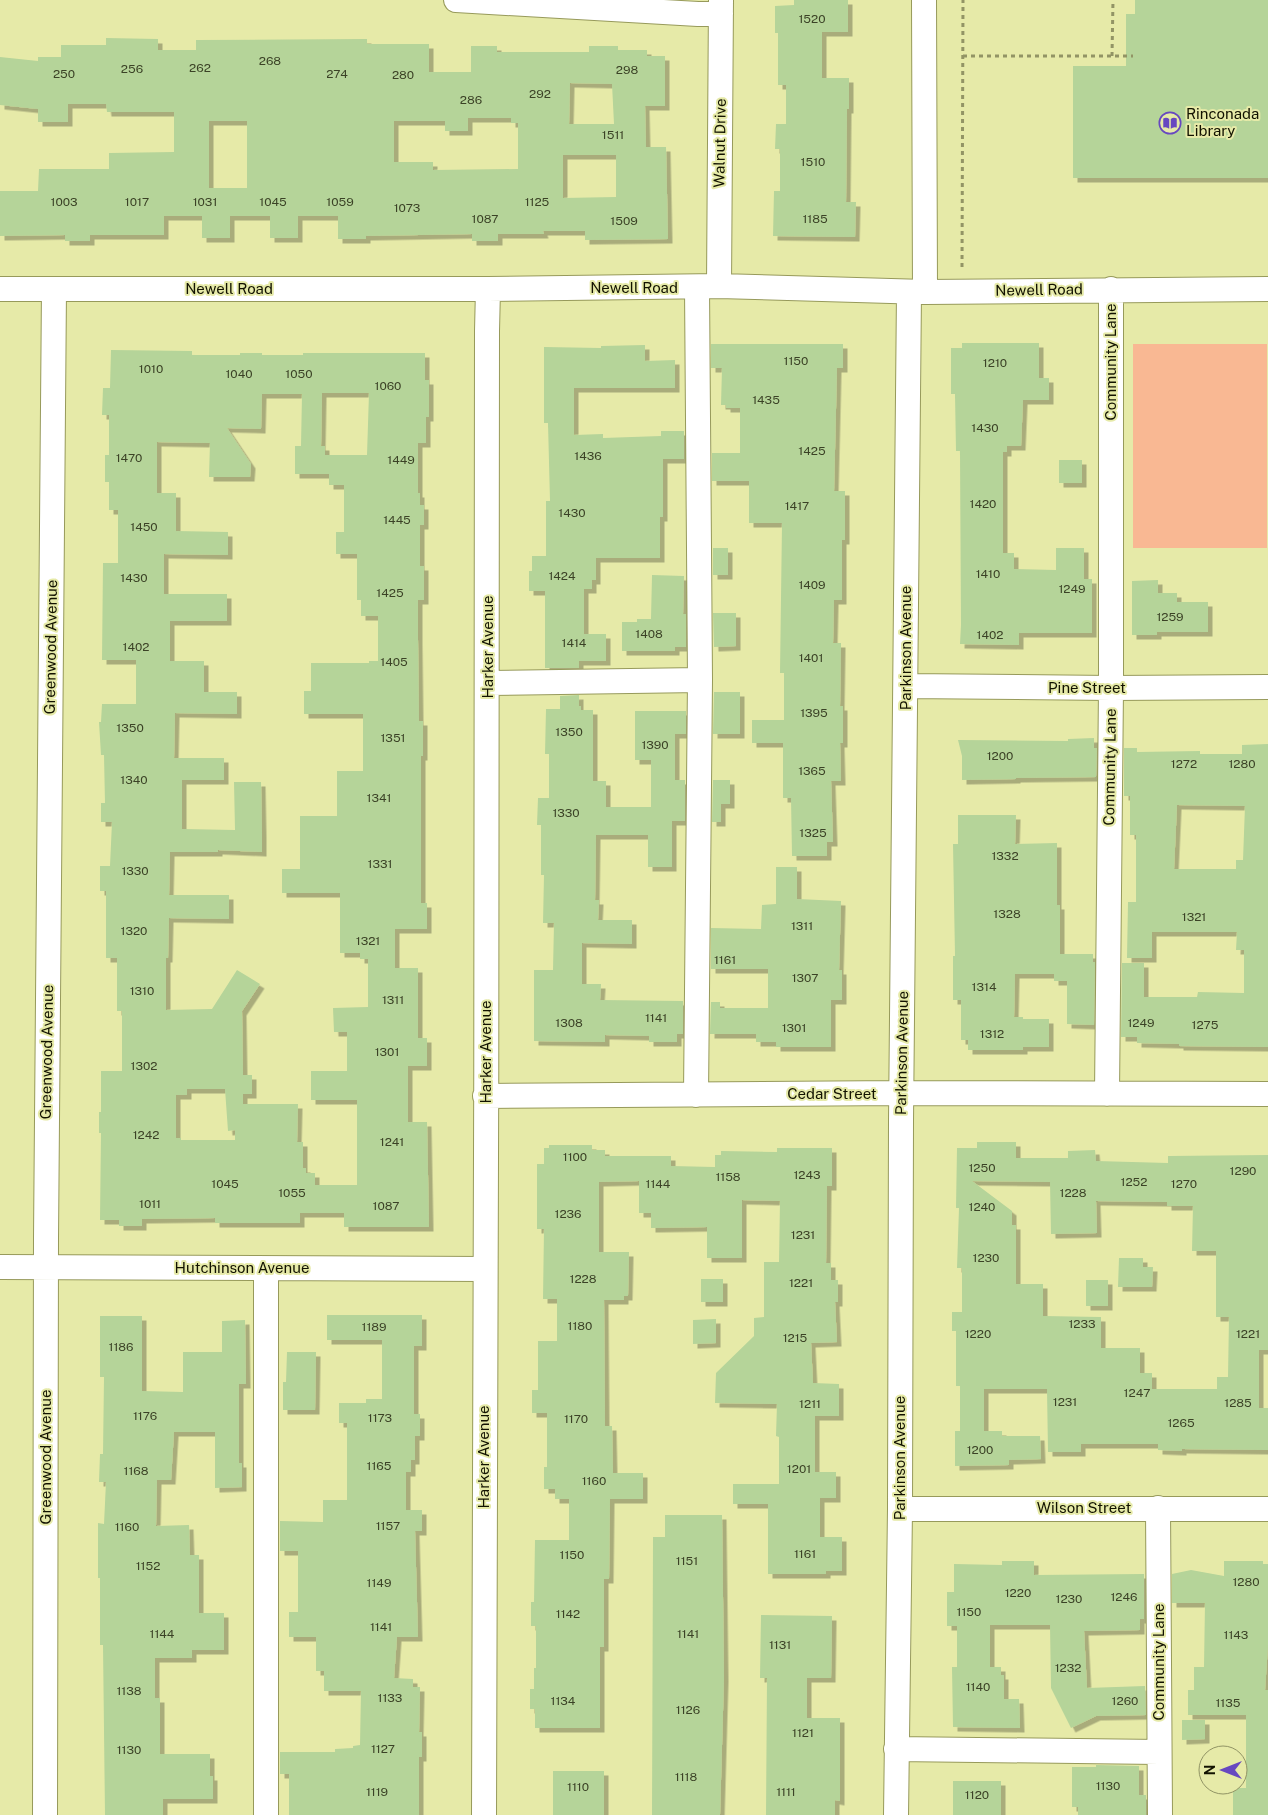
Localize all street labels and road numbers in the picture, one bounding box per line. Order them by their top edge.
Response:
street label: Walnut Drive [710,98,729,188]
street label: Newell Road [590,279,678,296]
street label: Newell Road [185,280,273,297]
street label: Newell Road [995,280,1083,299]
street label: Community Lane [1102,303,1119,421]
street label: Greenwood Avenue [41,579,60,715]
street label: Parkinson Avenue [897,586,914,710]
street label: Harker Avenue [479,595,496,699]
street label: Pine Street [1048,679,1126,696]
street label: Community Lane [1100,708,1119,826]
street label: Greenwood Avenue [37,984,56,1120]
street label: Parkinson Avenue [892,991,911,1115]
street label: Harker Avenue [477,1000,494,1104]
street label: Cedar Street [787,1085,877,1102]
street label: Hutchinson Avenue [175,1259,309,1276]
street label: Greenwood Avenue [37,1390,54,1524]
street label: Parkinson Avenue [891,1396,908,1520]
street label: Harker Avenue [475,1405,492,1509]
street label: Wilson Street [1037,1499,1131,1516]
street label: Community Lane [1150,1603,1167,1721]

